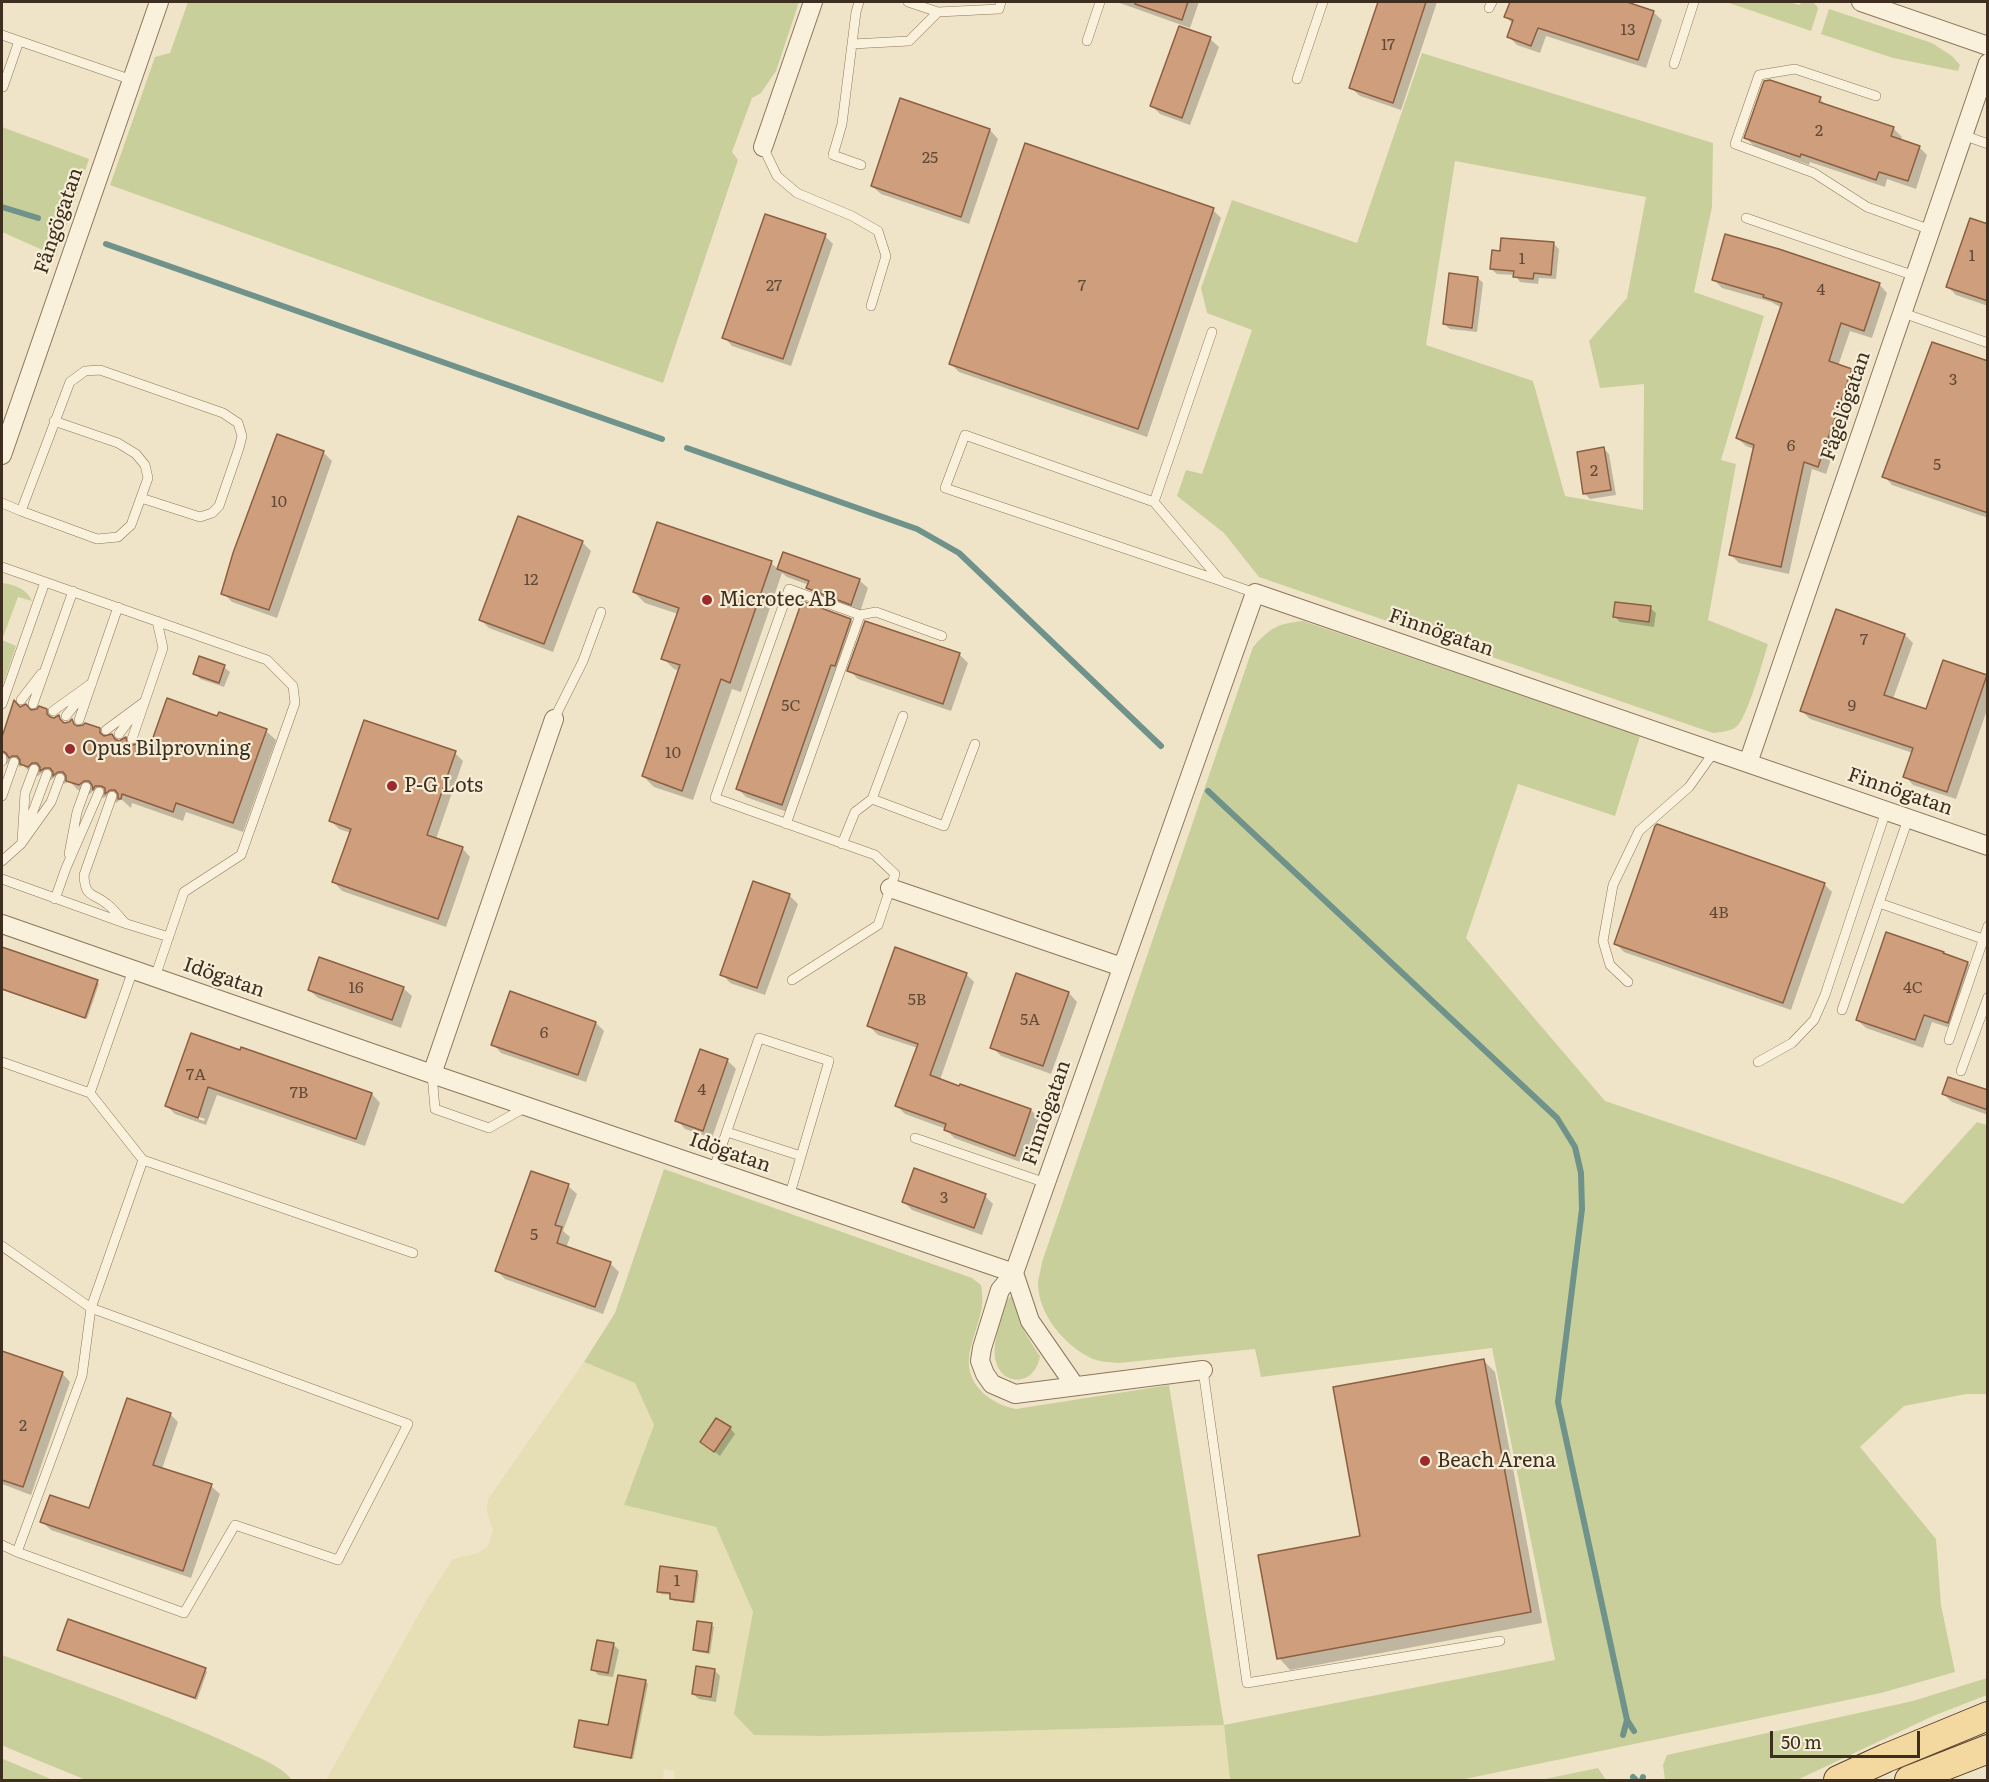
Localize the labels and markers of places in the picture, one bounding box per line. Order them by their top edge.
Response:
place label: Microtec AB [719,588,836,612]
marker: Microtec AB [700,593,714,607]
place label: Opus Bilprovning [82,737,251,761]
marker: Opus Bilprovning [63,742,77,756]
place label: P-G Lots [404,774,483,798]
marker: P-G Lots [385,779,399,793]
place label: Beach Arena [1437,1449,1556,1473]
marker: Beach Arena [1418,1454,1432,1468]

